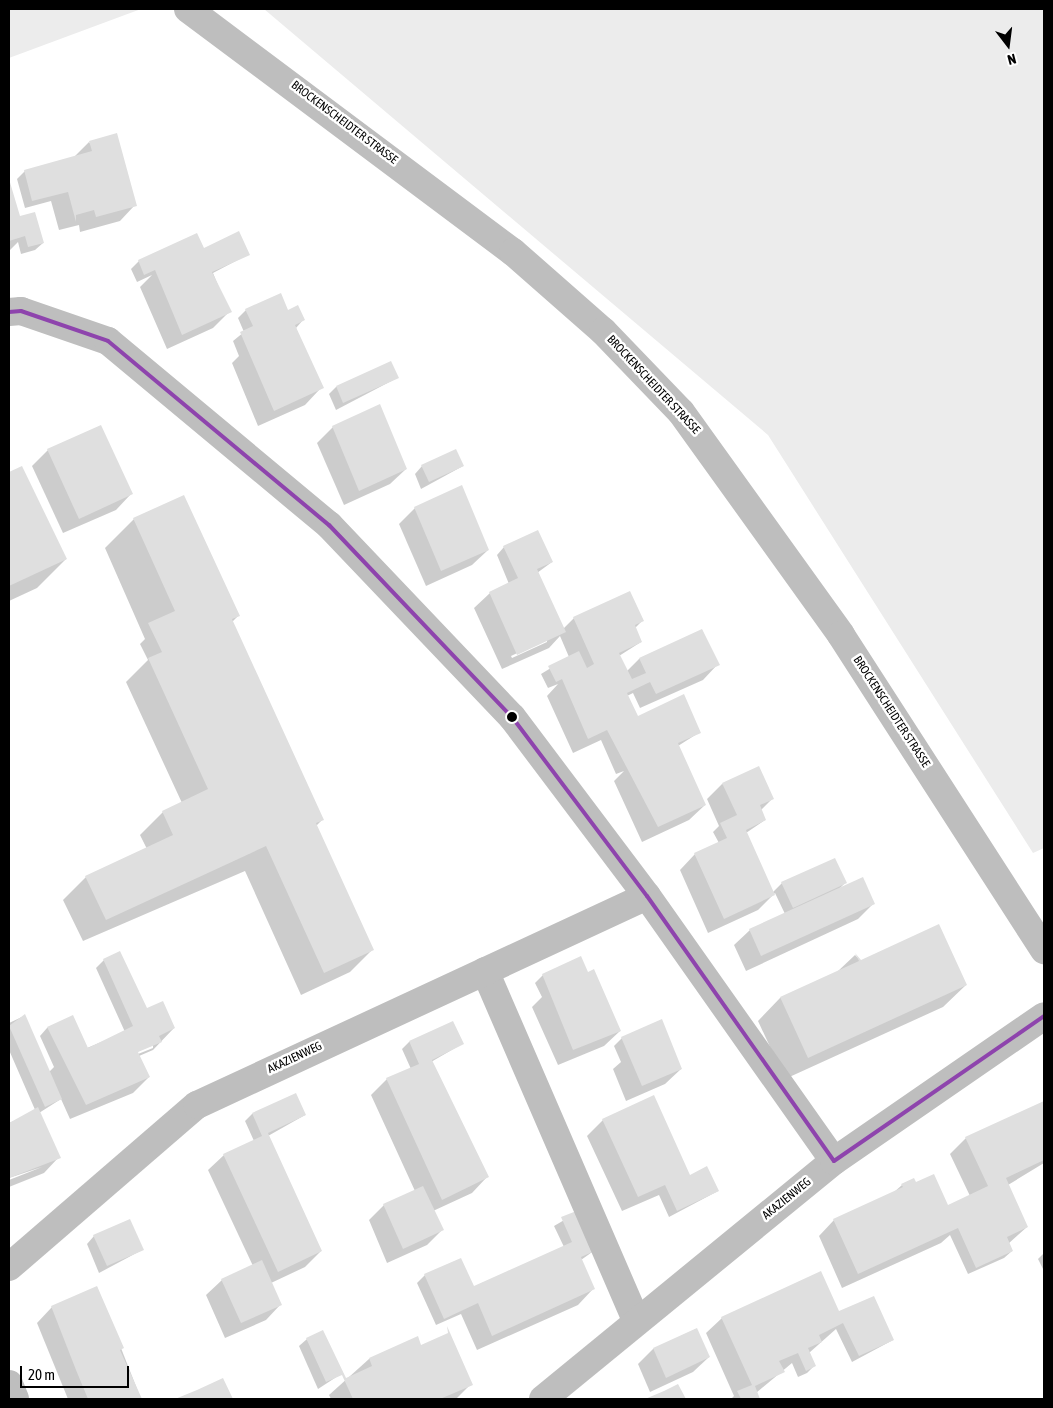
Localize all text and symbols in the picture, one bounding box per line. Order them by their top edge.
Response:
north arrow [983,20,1033,70]
text: N [1006,51,1018,68]
street label: BROCKENSCHEIDTER STRASSE [288,78,400,168]
street label: BROCKENSCHEIDTER STRASSE [604,333,702,437]
street label: BROCKENSCHEIDTER STRASSE [850,654,932,770]
unlabelled marker [507,712,517,722]
street label: AKAZIENWEG [265,1039,325,1077]
street label: AKAZIENWEG [760,1175,814,1223]
scale bar [22,1356,131,1388]
text: 20 m [28,1366,55,1383]

